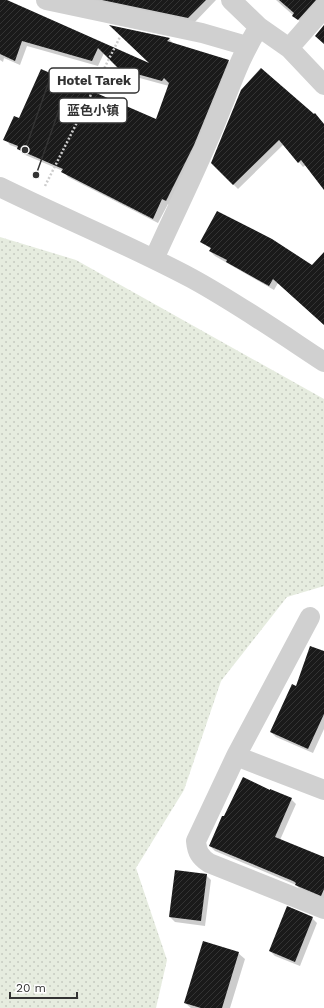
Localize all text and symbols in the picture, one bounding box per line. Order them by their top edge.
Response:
callout: Hotel Tarek [49,68,139,93]
text: Hotel Tarek [57,73,132,88]
callout: 蓝色小镇 [59,98,127,123]
text: 蓝色小镇 [67,103,119,118]
scale bar [10,974,77,1000]
text: 20 m [16,981,46,995]

